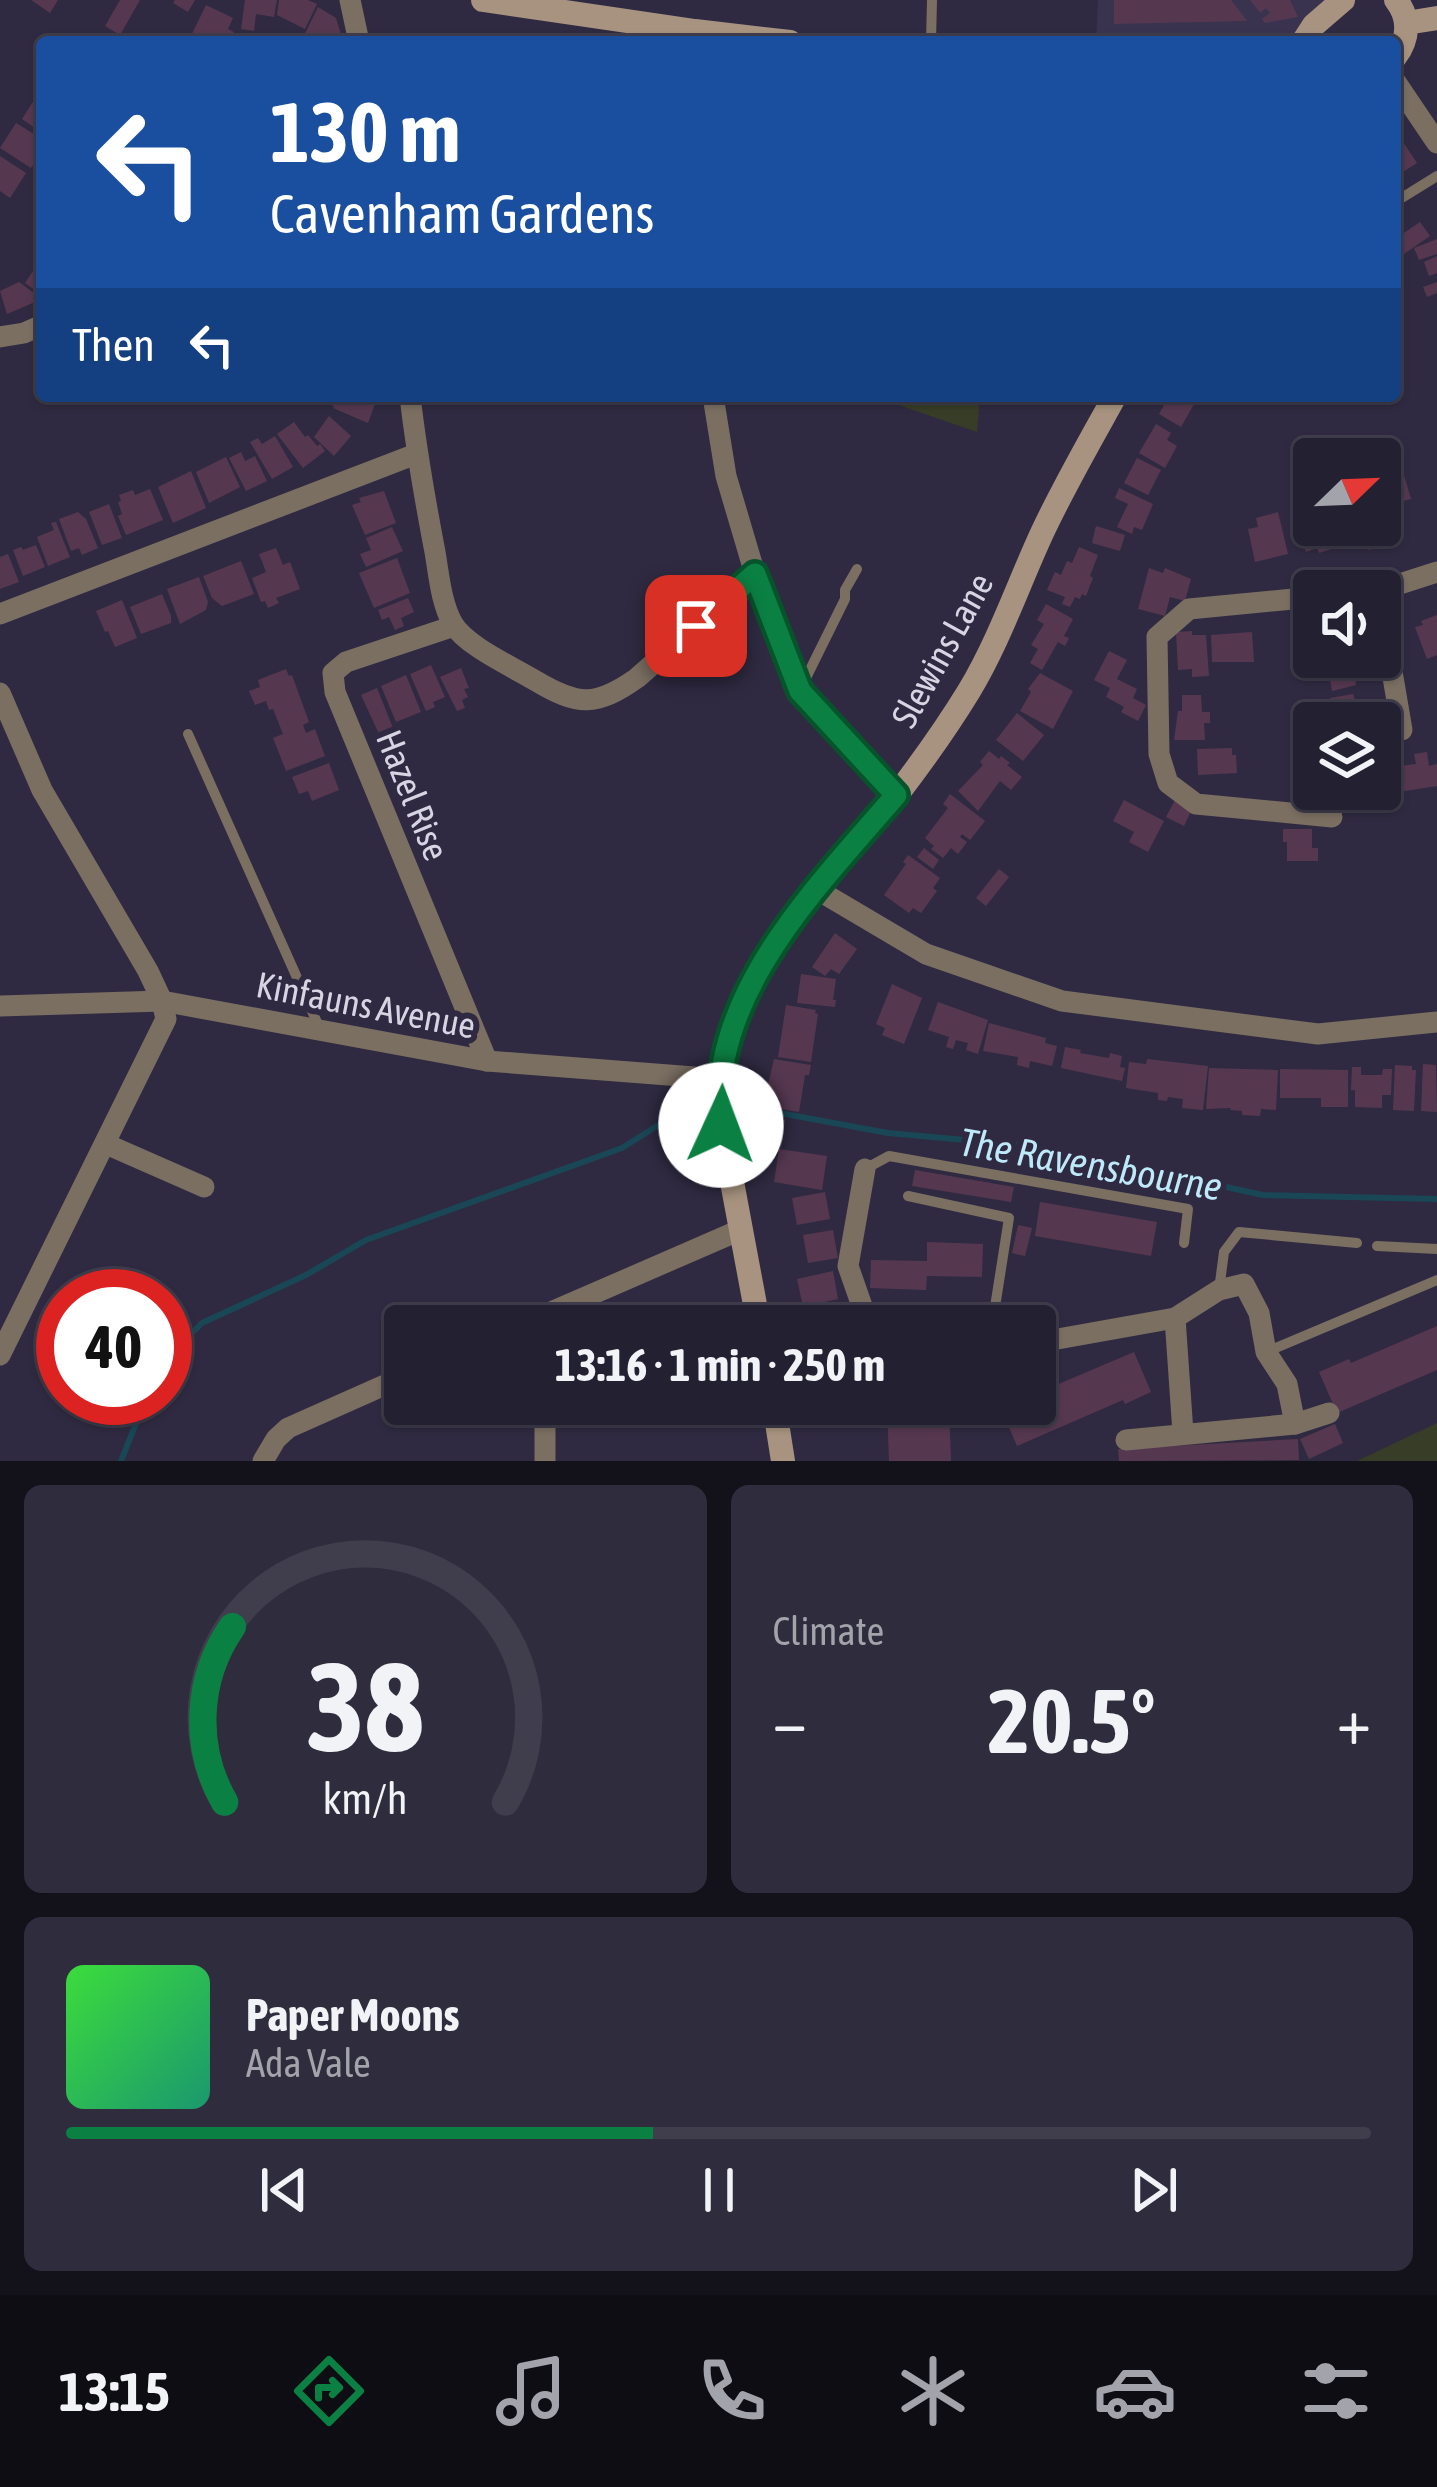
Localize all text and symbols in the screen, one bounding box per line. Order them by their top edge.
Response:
icon: left [72,84,228,240]
text: 130 m [270,84,460,180]
text: Cavenham Gardens [270,183,654,244]
icon: left [179,312,245,378]
text: Then [72,319,155,371]
north arrow [1293,438,1401,546]
map controls [1293,438,1401,810]
street label: Slewins Lane [883,566,1001,734]
button: sound [1293,570,1401,678]
pin [645,575,747,677]
icon: arrive [663,593,729,659]
button: layers [1293,702,1401,810]
street label: Hazel Rise [368,724,458,866]
street label: Kinfauns Avenue [253,963,479,1047]
position arrow [658,1062,784,1188]
water label: The Ravensbourne [956,1119,1226,1209]
speed limit sign: 40 [36,1269,192,1425]
text: 13:16 · 1 min · 250 m [555,1339,885,1391]
text: Climate [773,1609,884,1653]
text: 38 [307,1634,424,1777]
text: 20.5° [988,1669,1156,1772]
text: − [773,1682,807,1758]
text: + [1337,1682,1371,1758]
text: km/h [323,1774,408,1823]
text: Paper Moons [246,1989,459,2041]
text: Ada Vale [246,2041,371,2085]
icon: previous [251,2157,317,2223]
icon: pause [686,2157,752,2223]
icon: next [1121,2157,1187,2223]
icon: directions [287,2349,371,2433]
icon: music [489,2349,573,2433]
icon: phone [690,2349,774,2433]
icon: climate [891,2349,975,2433]
icon: car [1093,2349,1177,2433]
icon: filters [1294,2349,1378,2433]
text: 13:15 [59,2361,170,2422]

